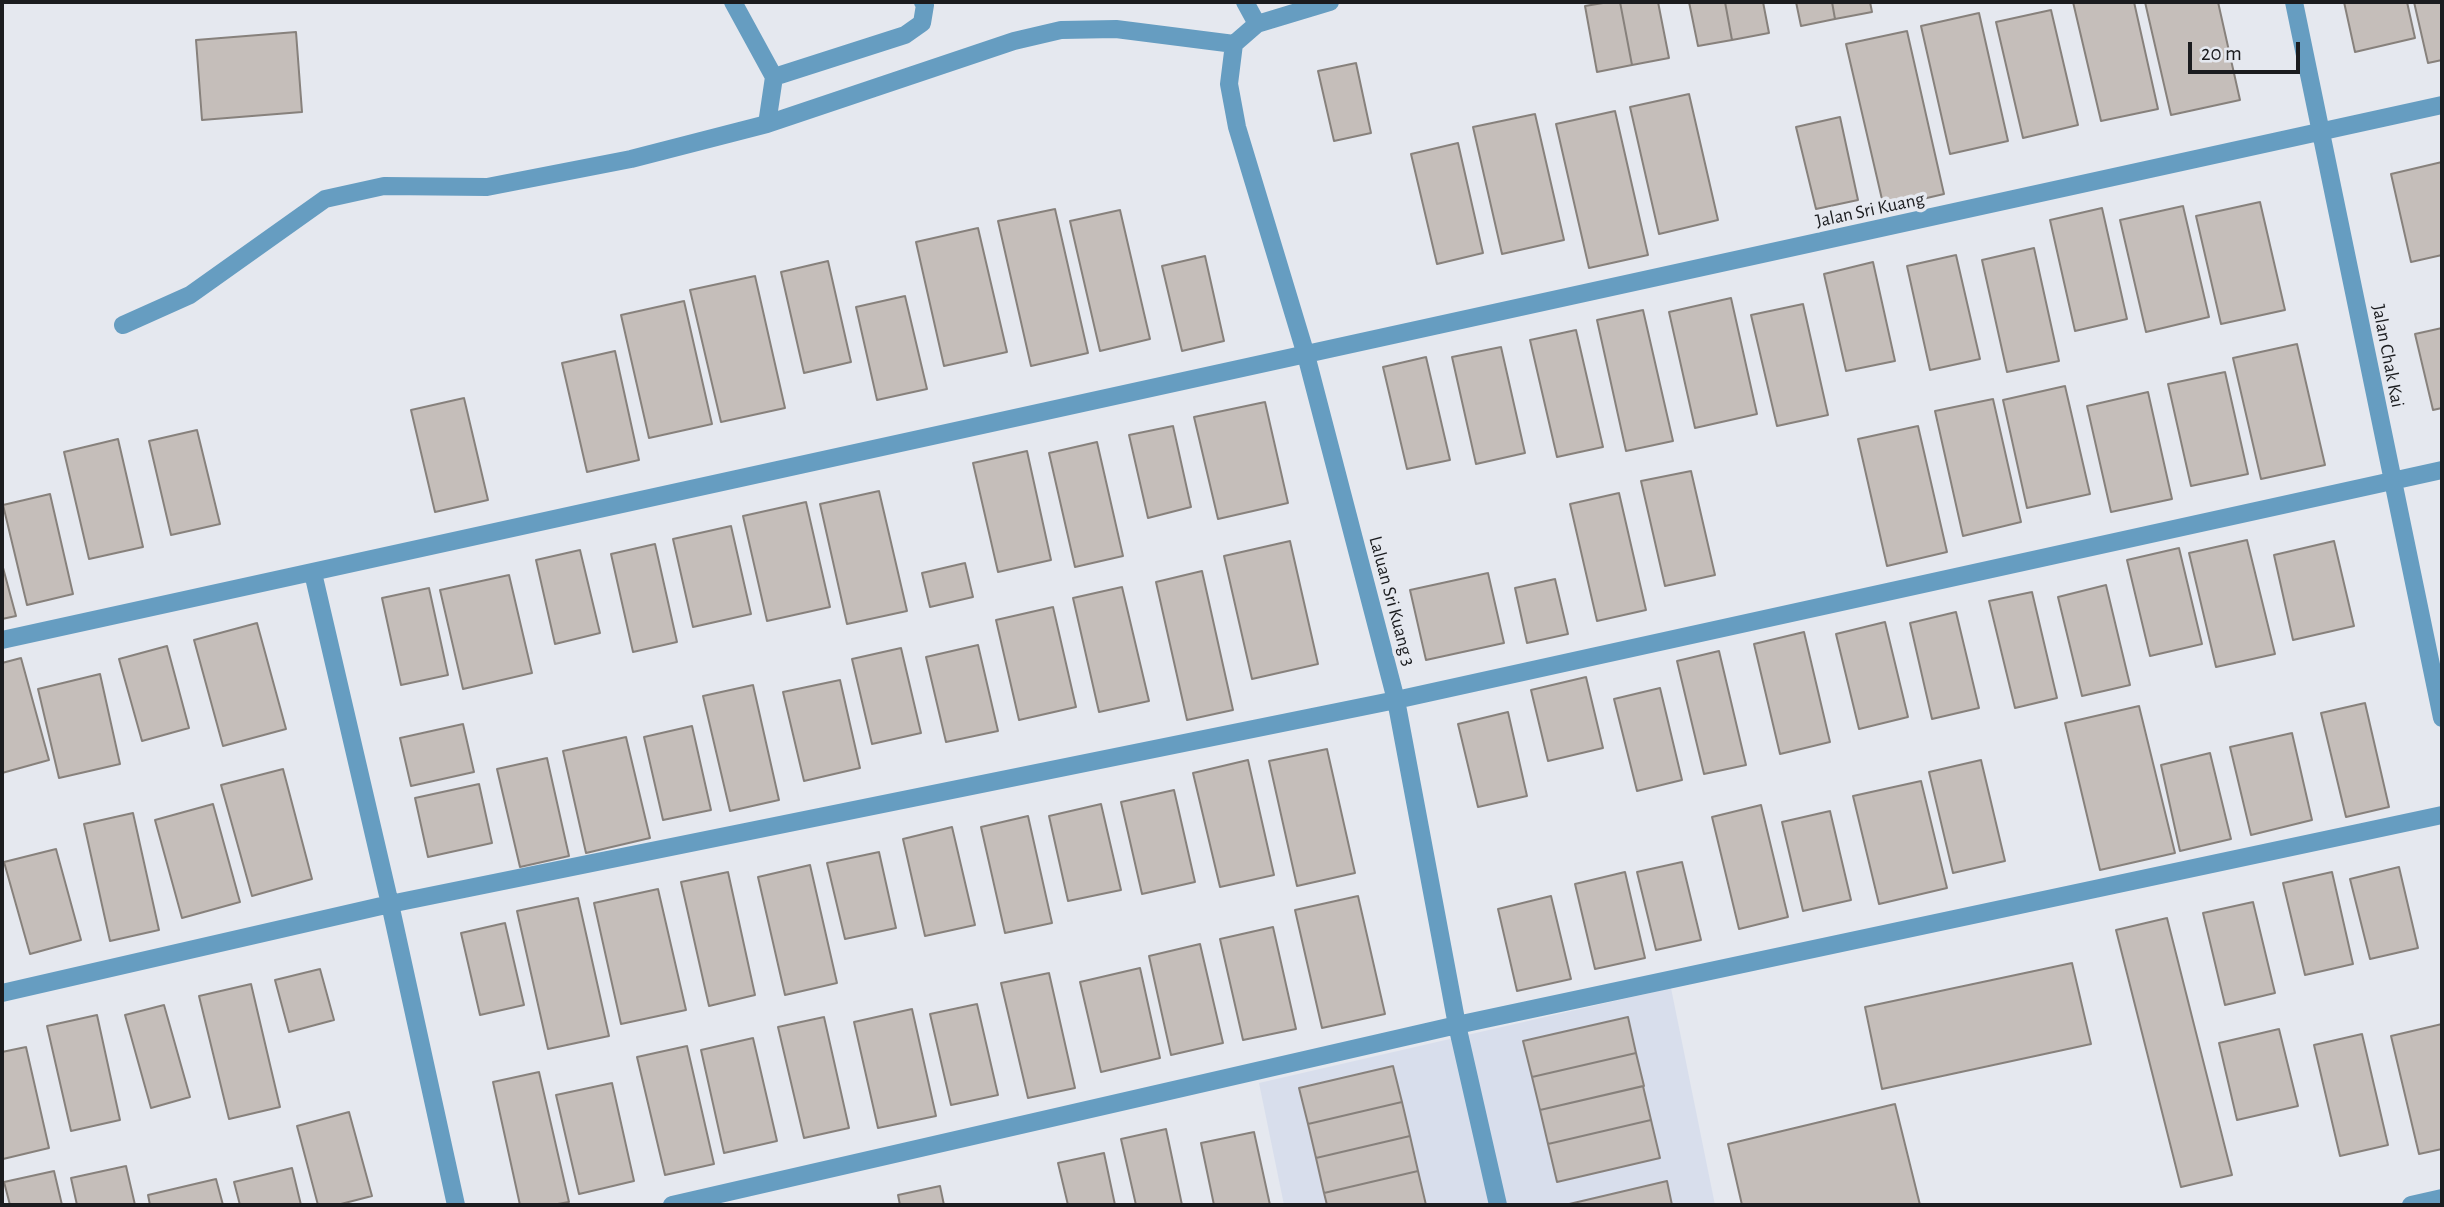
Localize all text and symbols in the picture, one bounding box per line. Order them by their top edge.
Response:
scale bar [2192,28,2304,72]
text: 20 m [2201,43,2242,64]
street label: Jalan Sri Kuang [1814,187,1926,233]
street label: Jalan Chak Kai [2367,303,2409,409]
street label: Laluan Sri Kuang 3 [1364,534,1420,668]

